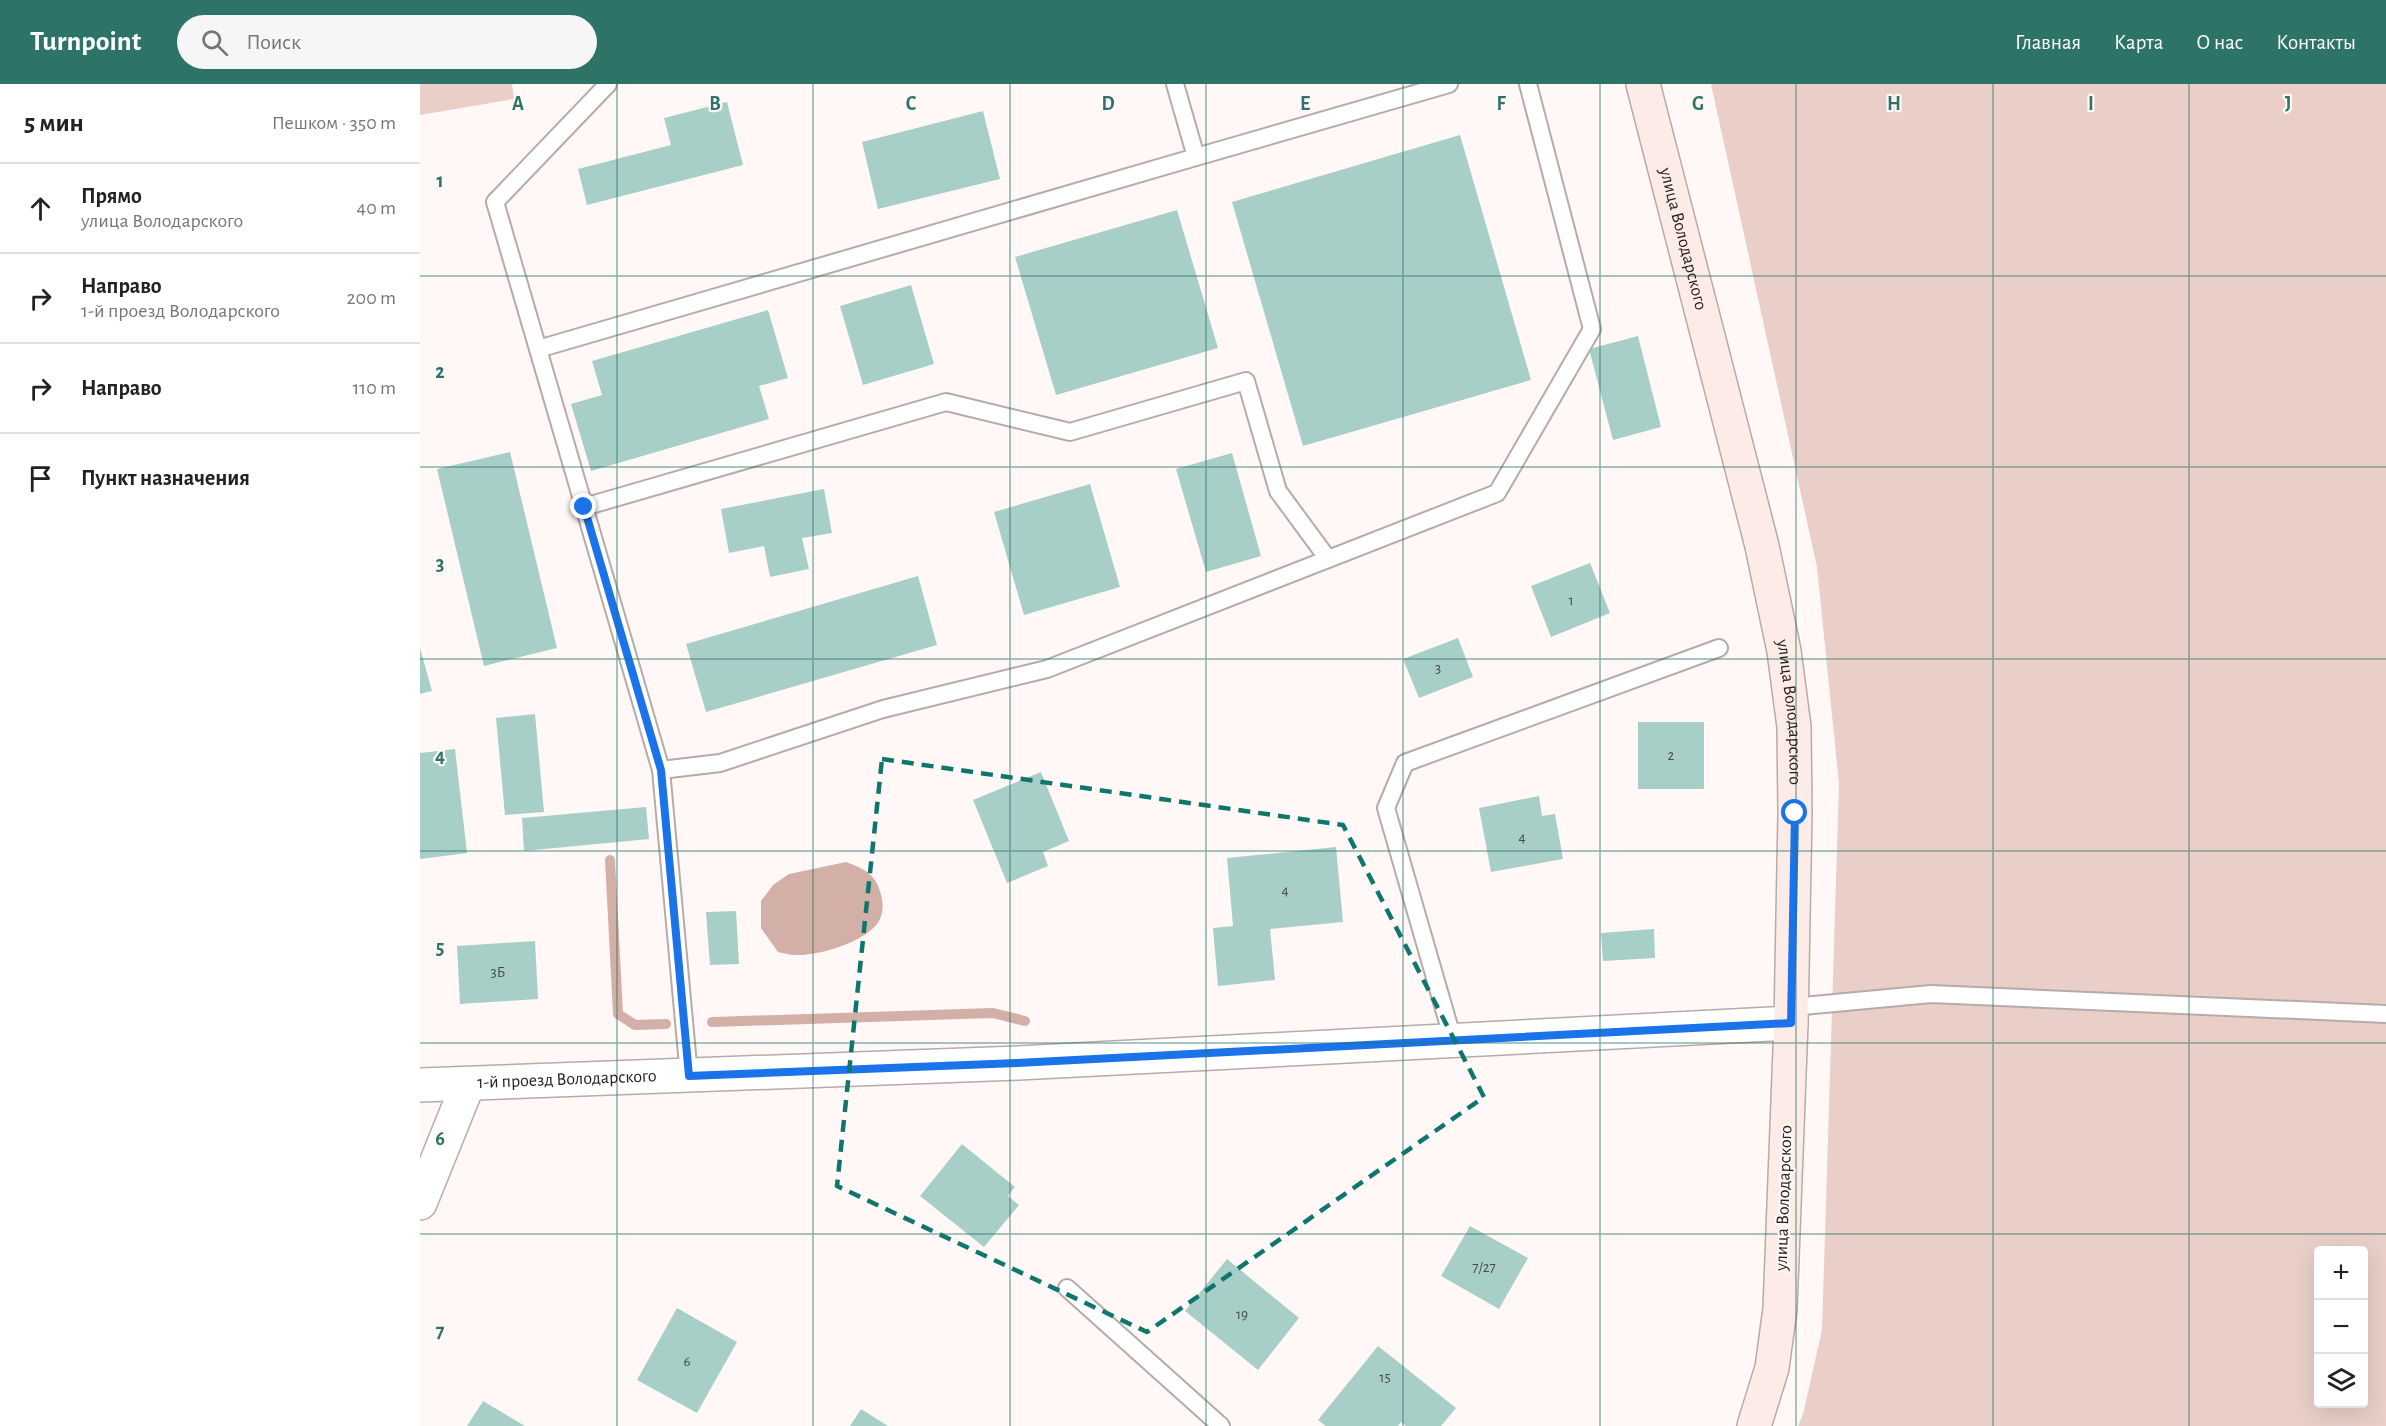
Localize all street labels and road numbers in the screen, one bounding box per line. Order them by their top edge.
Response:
street label: улица Володарского [1656,165,1710,312]
street label: улица Володарского [1773,637,1804,785]
street label: 1-й проезд Володарского [477,1067,657,1092]
street label: улица Володарского [1772,1125,1796,1272]

